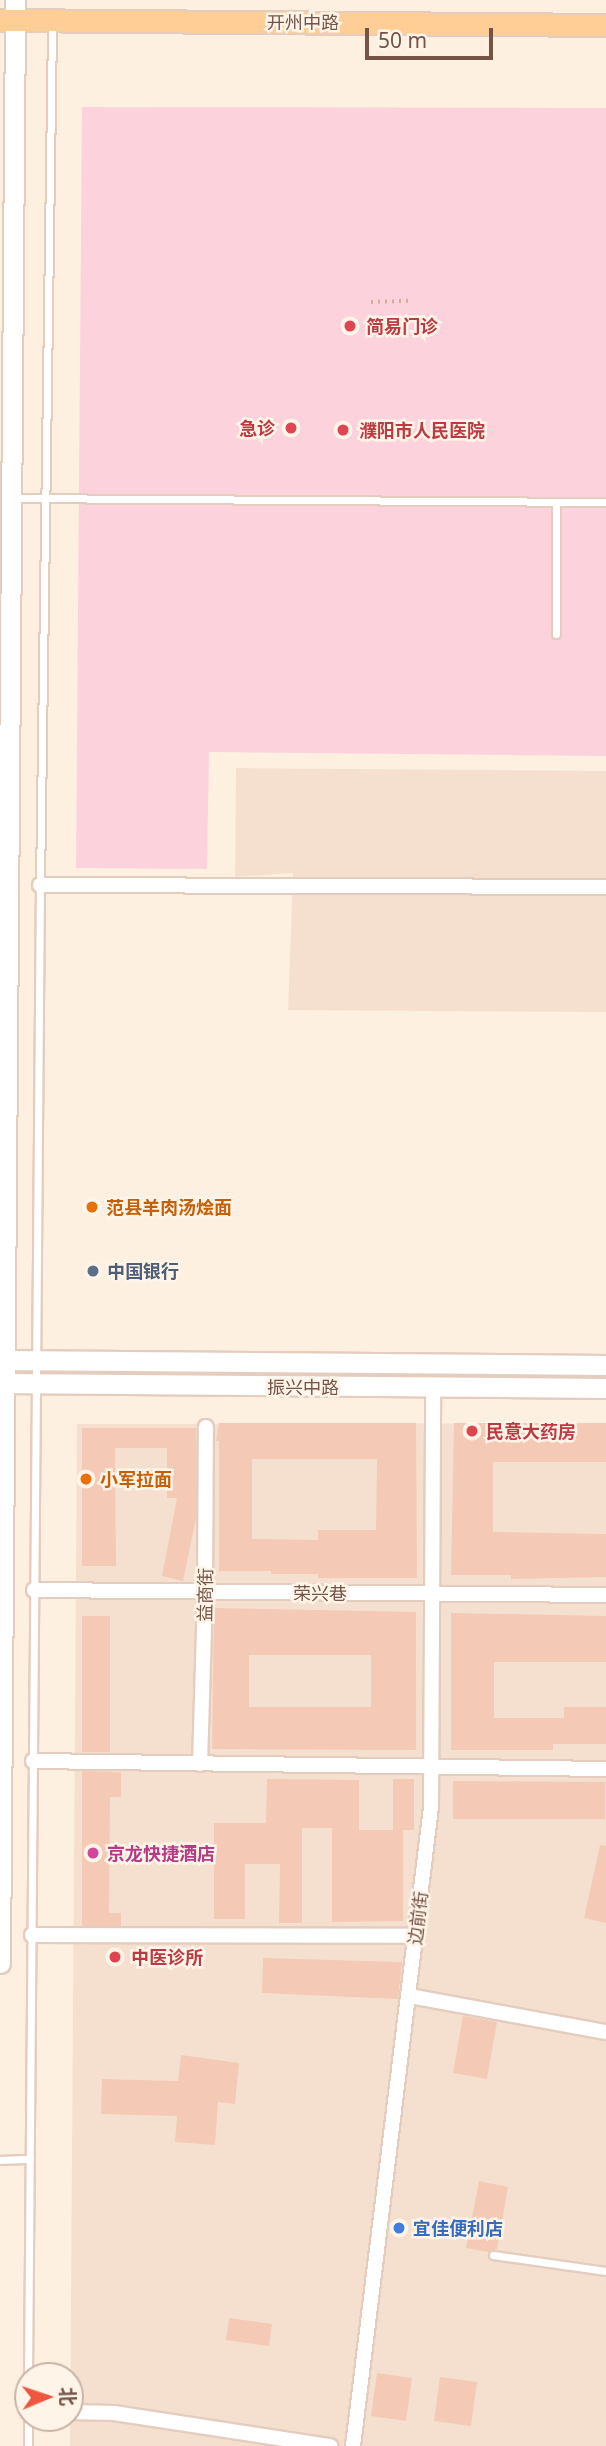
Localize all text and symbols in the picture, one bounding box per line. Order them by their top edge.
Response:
street label: 开州中路 [267,11,339,33]
scale bar [368,14,496,58]
text: 50 m [378,26,427,54]
place label: 简易门诊 [366,315,438,337]
marker: 简易门诊 [340,316,360,336]
place label: 急诊 [239,417,275,439]
marker: 急诊 [281,418,301,438]
place label: 濮阳市人民医院 [359,419,485,441]
marker: 濮阳市人民医院 [333,420,353,440]
place label: 范县羊肉汤烩面 [106,1196,232,1218]
marker: 范县羊肉汤烩面 [84,1199,100,1215]
place label: 中国银行 [107,1260,179,1282]
marker: 中国银行 [85,1263,101,1279]
street label: 振兴中路 [267,1376,339,1398]
place label: 民意大药房 [486,1420,576,1442]
marker: 民意大药房 [464,1423,480,1439]
place label: 小军拉面 [100,1468,172,1490]
marker: 小军拉面 [78,1471,94,1487]
street label: 益商街 [194,1568,216,1622]
street label: 荣兴巷 [293,1582,347,1604]
place label: 京龙快捷酒店 [107,1842,215,1864]
marker: 京龙快捷酒店 [85,1845,101,1861]
street label: 边前街 [404,1890,432,1946]
place label: 中医诊所 [131,1946,203,1968]
marker: 中医诊所 [105,1947,125,1967]
place label: 宜佳便利店 [413,2217,503,2239]
marker: 宜佳便利店 [391,2220,407,2236]
north arrow [14,2362,84,2432]
text: 北 [55,2386,81,2406]

